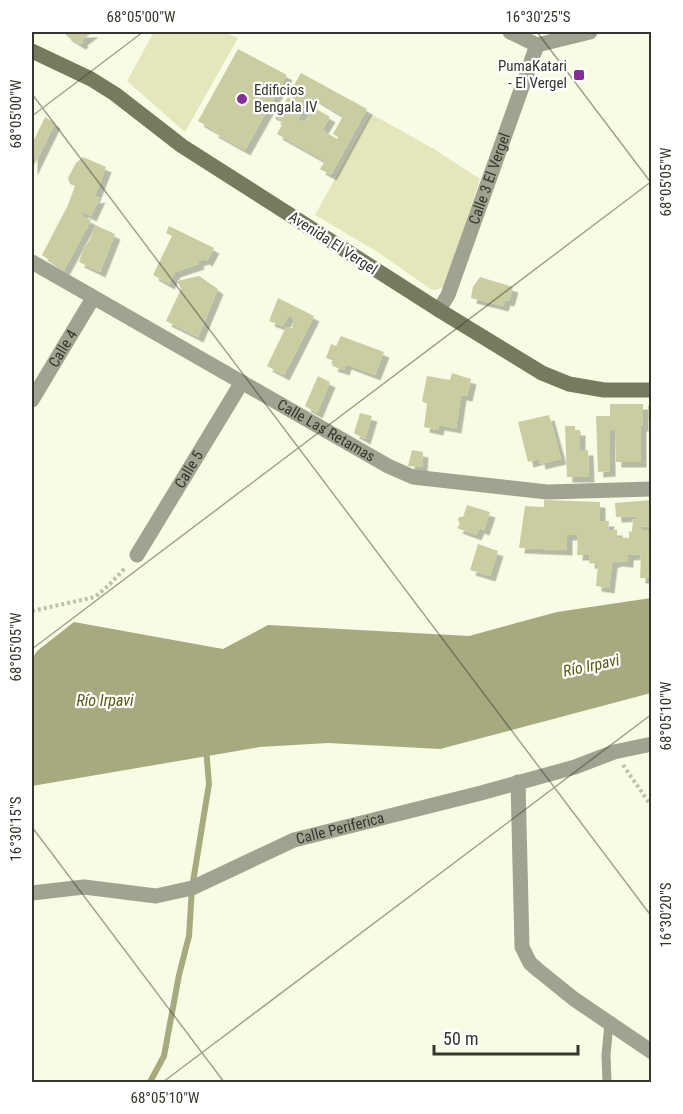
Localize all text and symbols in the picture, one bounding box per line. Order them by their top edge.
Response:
text: 68°05'00"W [107,8,176,26]
text: 16°30'25"S [505,8,571,26]
place label: PumaKatari - El Vergel [498,57,567,92]
marker: PumaKatari - El Vergel [572,68,586,82]
text: 68°05'00"W [7,79,25,148]
place label: Edificios Bengala IV [254,81,318,116]
marker: Edificios Bengala IV [235,92,249,106]
street label: Calle 3 El Vergel [465,131,514,227]
text: 68°05'05"W [657,147,675,216]
street label: Avenida El Vergel [285,208,381,278]
street label: Calle 4 [45,327,81,371]
street label: Calle Las Retamas [274,395,378,466]
street label: Calle 5 [171,448,207,491]
text: 68°05'05"W [7,612,25,681]
water label: Río Irpavi [561,650,621,681]
text: 68°05'10"W [657,681,675,750]
water label: Río Irpavi [76,691,134,710]
text: 16°30'15"S [7,796,25,862]
street label: Calle Periferica [294,809,386,848]
text: 16°30'20"S [657,882,675,948]
scale bar [434,1018,578,1056]
text: 50 m [443,1028,478,1049]
text: 68°05'10"W [131,1089,200,1107]

